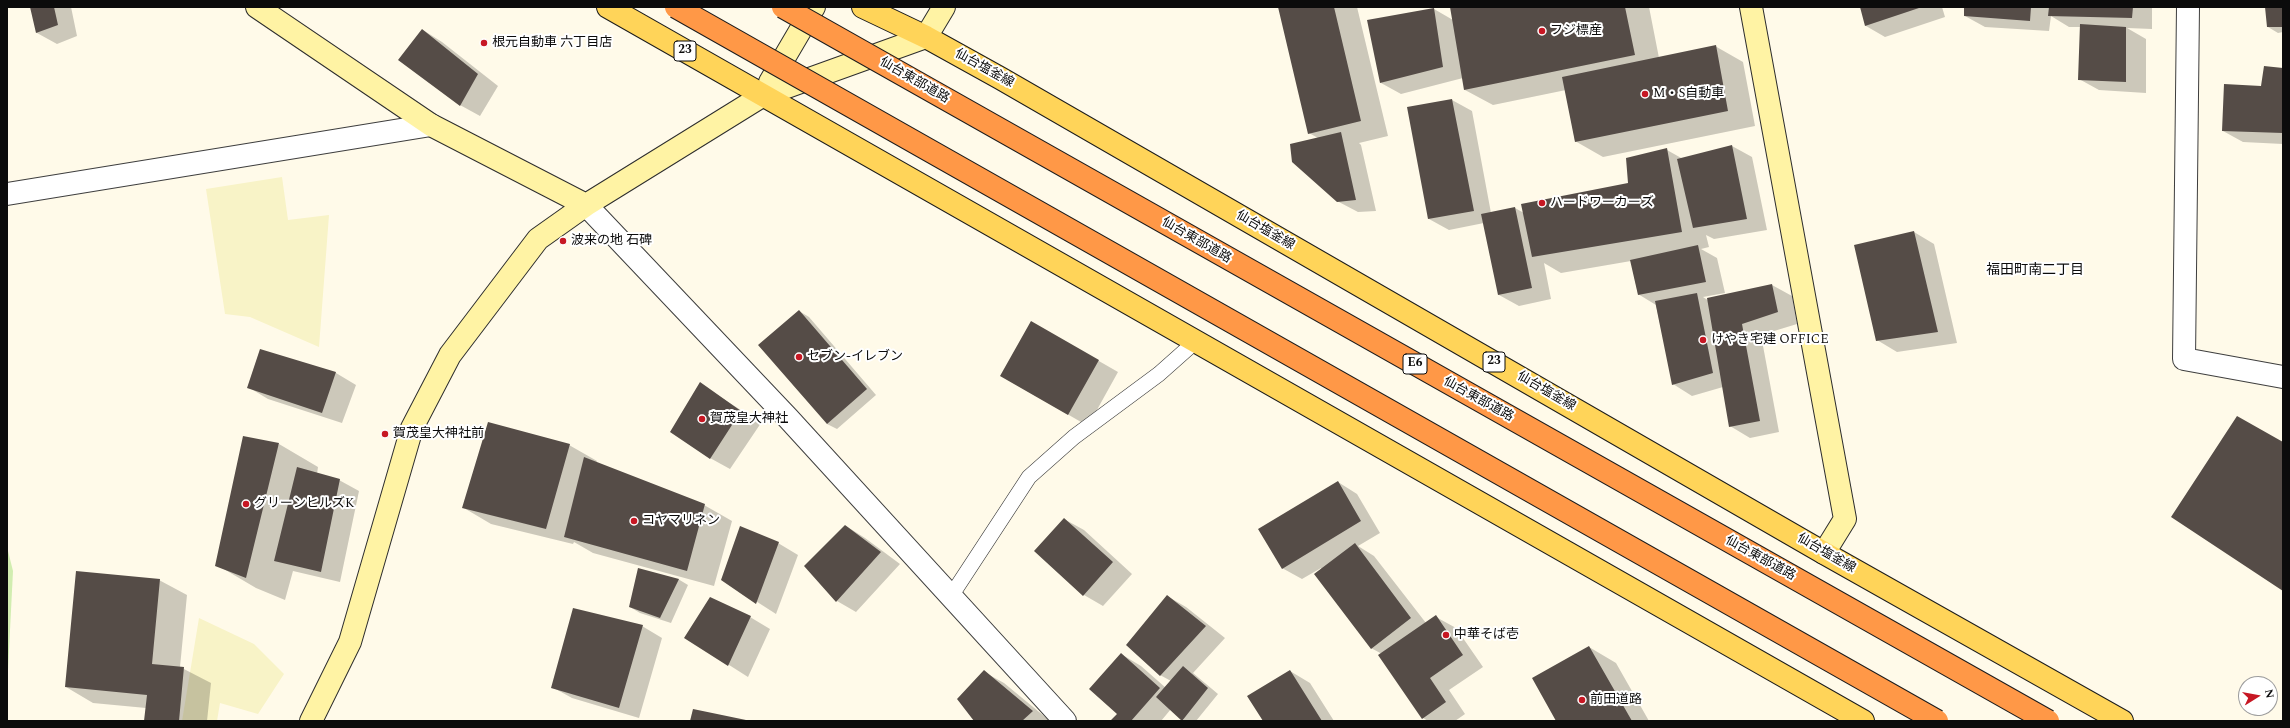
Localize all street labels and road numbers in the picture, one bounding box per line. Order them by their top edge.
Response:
road number: 23 [674,41,696,61]
street label: 仙台塩釜線 [952,46,1016,92]
street label: 仙台東部道路 [876,55,952,107]
street label: 仙台塩釜線 [1233,208,1297,254]
street label: 仙台東部道路 [1158,215,1234,267]
road number: 23 [1483,352,1505,372]
road number: E6 [1403,354,1427,374]
street label: 仙台塩釜線 [1514,369,1578,415]
street label: 仙台東部道路 [1440,374,1516,426]
street label: 仙台塩釜線 [1794,531,1858,577]
street label: 仙台東部道路 [1722,533,1798,585]

